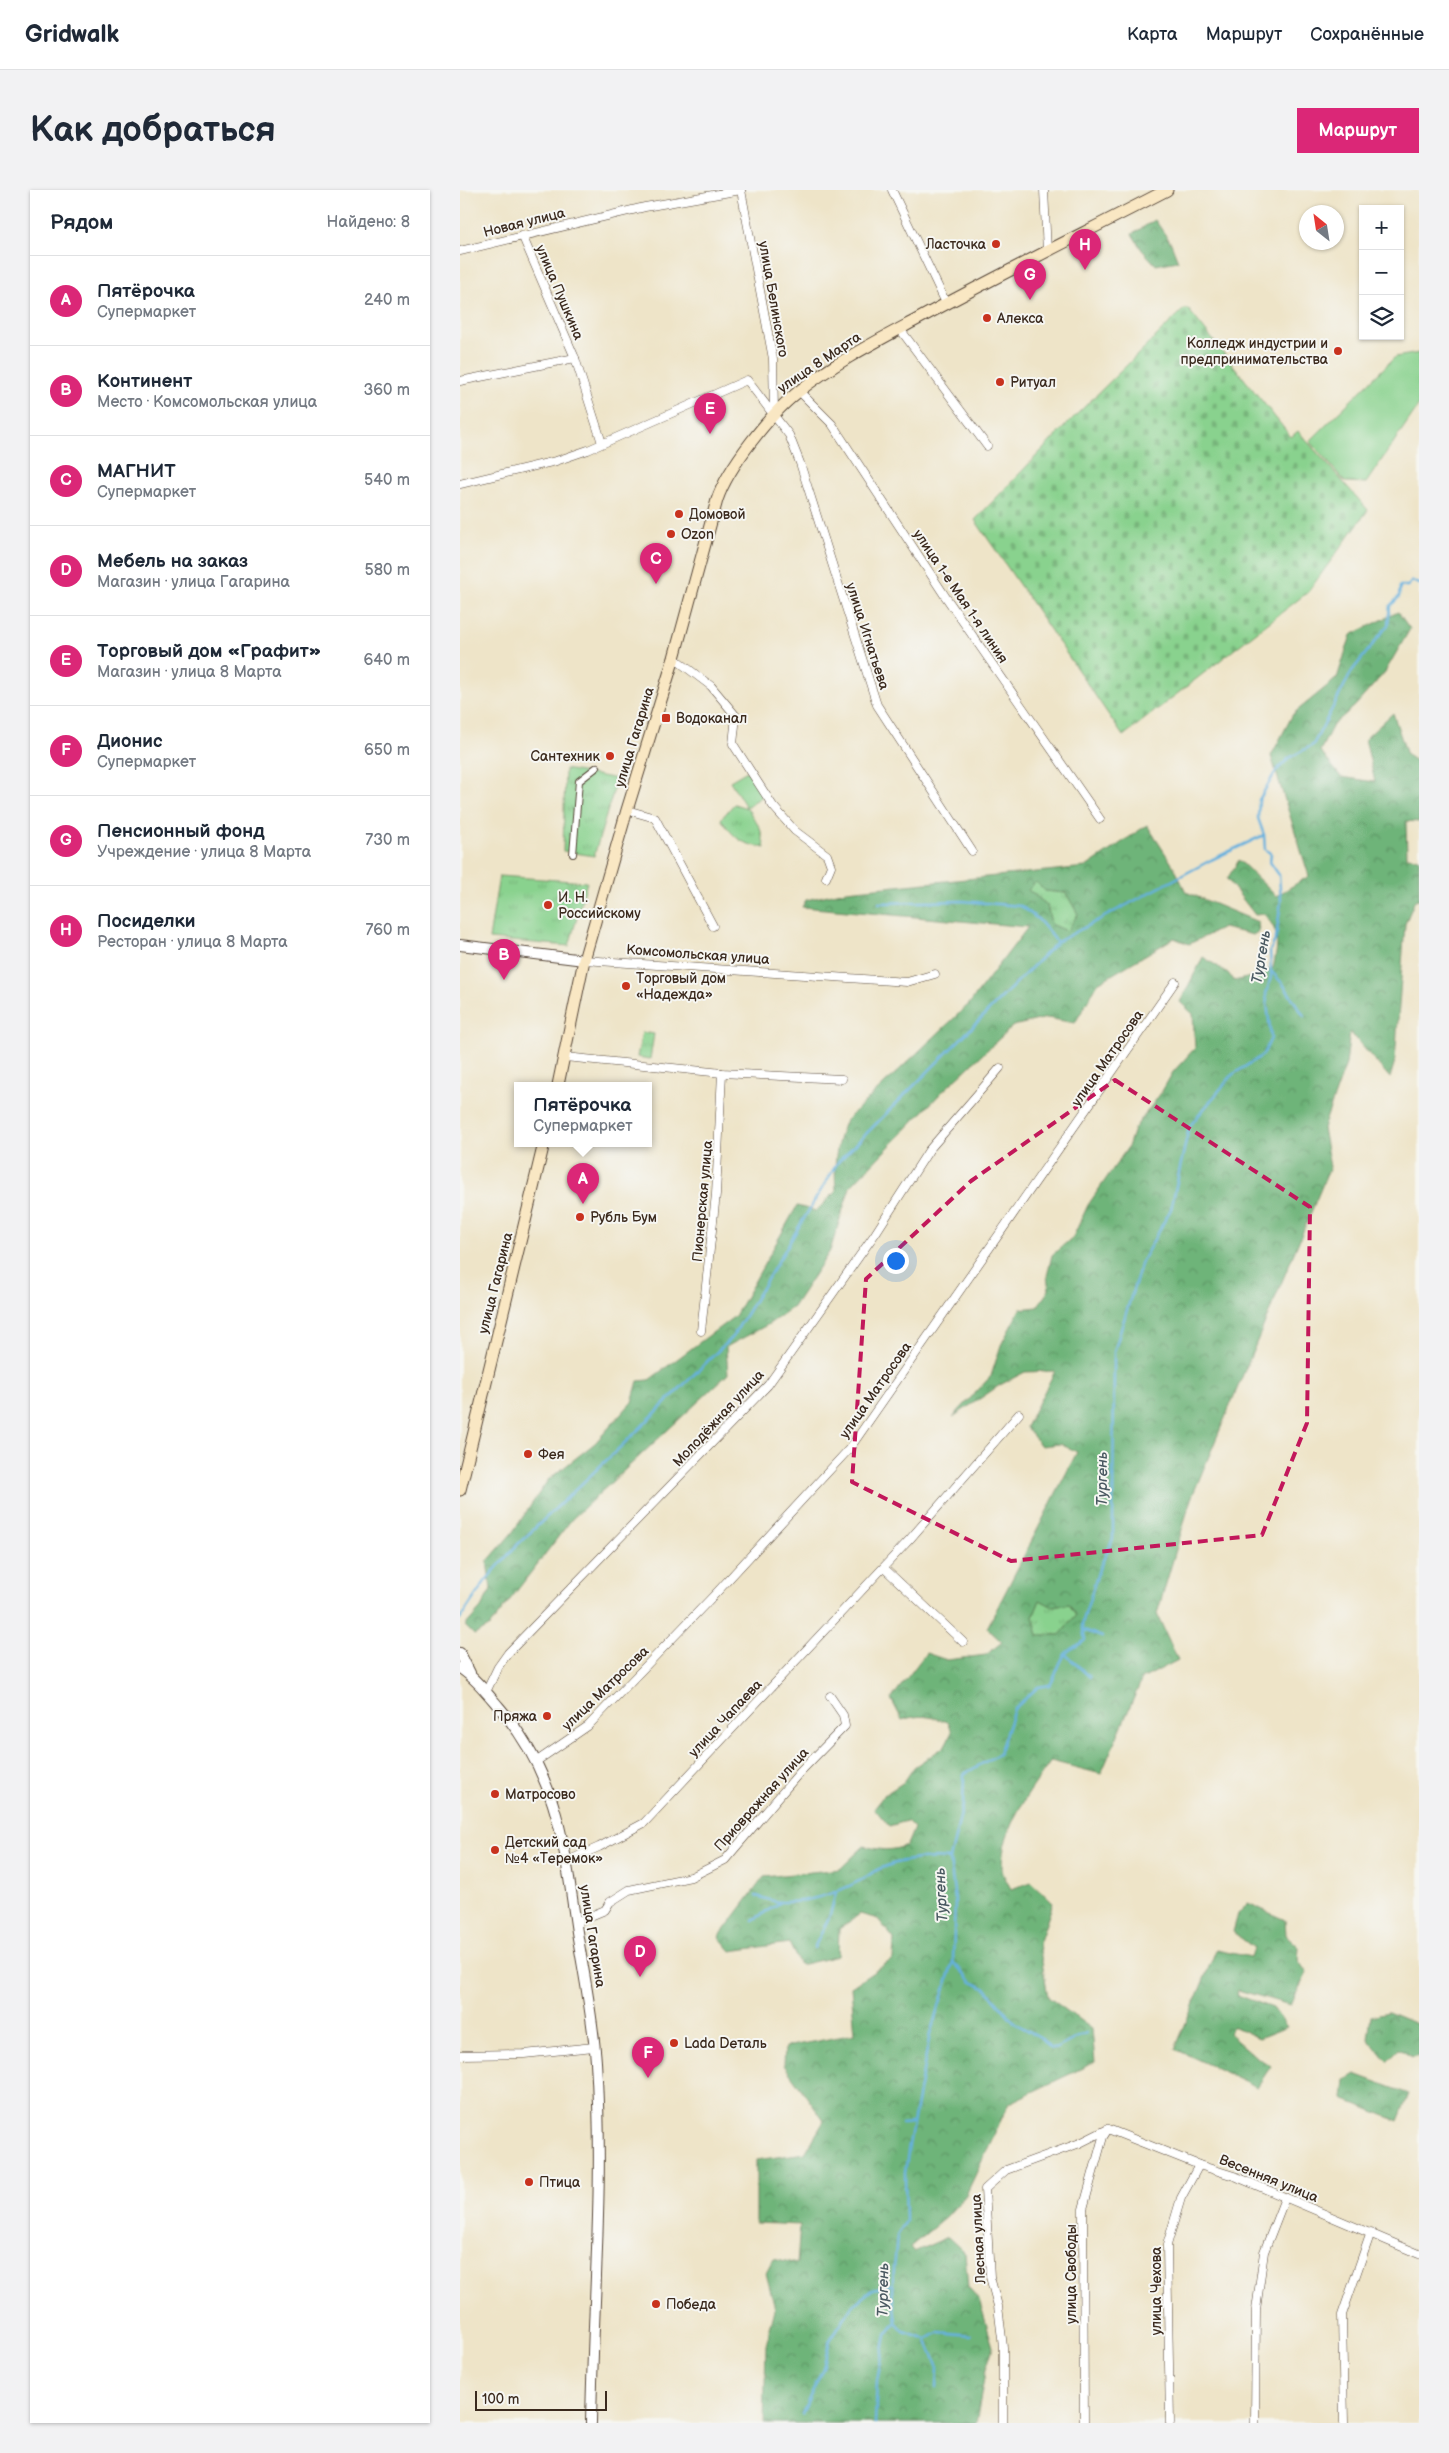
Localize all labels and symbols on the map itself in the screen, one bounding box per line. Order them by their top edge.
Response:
street label: Новая улица [482,204,567,241]
north arrow [1299,205,1344,250]
pin: H [1069,229,1101,270]
place label: Ласточка [925,236,987,253]
marker: Ласточка [990,238,1002,250]
street label: улица Белинского [755,240,792,358]
street label: улица Пушкина [532,242,588,343]
pin: G [1014,259,1046,300]
place label: Алекса [996,310,1044,327]
marker: Алекса [981,312,993,324]
street label: улица 8 Марта [774,328,865,396]
place label: Колледж индустрии и предпринимательства [1180,335,1329,368]
marker: Колледж индустрии и предпринимательства [1332,345,1344,357]
place label: Ритуал [1010,374,1056,391]
marker: Ритуал [994,376,1006,388]
pin: E [694,393,726,434]
place label: Домовой [689,506,745,523]
marker: Домовой [673,508,685,520]
place label: Ozon [681,526,714,543]
street label: улица 1-е Мая 1-я линия [909,526,1012,667]
marker: Ozon [665,528,677,540]
pin: C [640,543,672,584]
street label: улица Игнатьева [842,581,893,692]
street label: улица Гагарина [611,684,658,789]
place label: Водоканал [676,710,747,727]
marker: Водоканал [660,712,672,724]
place label: Сантехник [531,748,601,765]
marker: Сантехник [604,750,616,762]
place label: И. Н. Российскому [558,889,641,922]
marker: И. Н. Российскому [542,899,554,911]
water label: Тургень [1247,929,1276,985]
pin: B [488,939,520,980]
street label: Комсомольская улица [626,941,771,968]
place label: Торговый дом «Надежда» [636,970,726,1003]
marker: Торговый дом «Надежда» [620,980,632,992]
street label: улица Матросова [1068,1006,1147,1110]
street label: Пионерская улица [689,1139,716,1262]
pin: A [567,1163,599,1204]
place label: Рубль Бум [590,1209,657,1226]
marker: Рубль Бум [574,1211,586,1223]
street label: улица Гагарина [475,1230,516,1336]
your location [883,1248,909,1274]
street label: улица Матросова [836,1338,915,1442]
street label: Молодёжная улица [669,1366,768,1470]
place label: Фея [538,1446,565,1463]
marker: Фея [522,1448,534,1460]
water label: Тургень [1093,1452,1112,1506]
street label: улица Матросова [558,1642,653,1734]
street label: улица Чапаева [685,1675,766,1761]
place label: Пряжа [493,1708,538,1725]
marker: Пряжа [541,1710,553,1722]
street label: Приовражная улица [710,1744,813,1855]
place label: Матросово [505,1786,576,1803]
marker: Матросово [489,1788,501,1800]
place label: Детский сад №4 «Теремок» [505,1834,603,1867]
marker: Детский сад №4 «Теремок» [489,1844,501,1856]
water label: Тургень [931,1867,952,1923]
street label: улица Гагарина [576,1883,609,1989]
pin: D [624,1936,656,1977]
place label: Lada Dеталь [684,2035,767,2052]
pin: F [632,2037,664,2078]
marker: Lada Dеталь [668,2037,680,2049]
street label: Весенняя улица [1217,2151,1321,2206]
place label: Птица [539,2174,581,2191]
marker: Птица [523,2176,535,2188]
street label: Лесная улица [968,2193,989,2285]
street label: улица Свободы [1063,2224,1080,2324]
street label: улица Чехова [1148,2246,1165,2335]
water label: Тургень [874,2263,893,2317]
place label: Победа [666,2296,717,2313]
marker: Победа [650,2298,662,2310]
scale bar [475,2388,608,2411]

